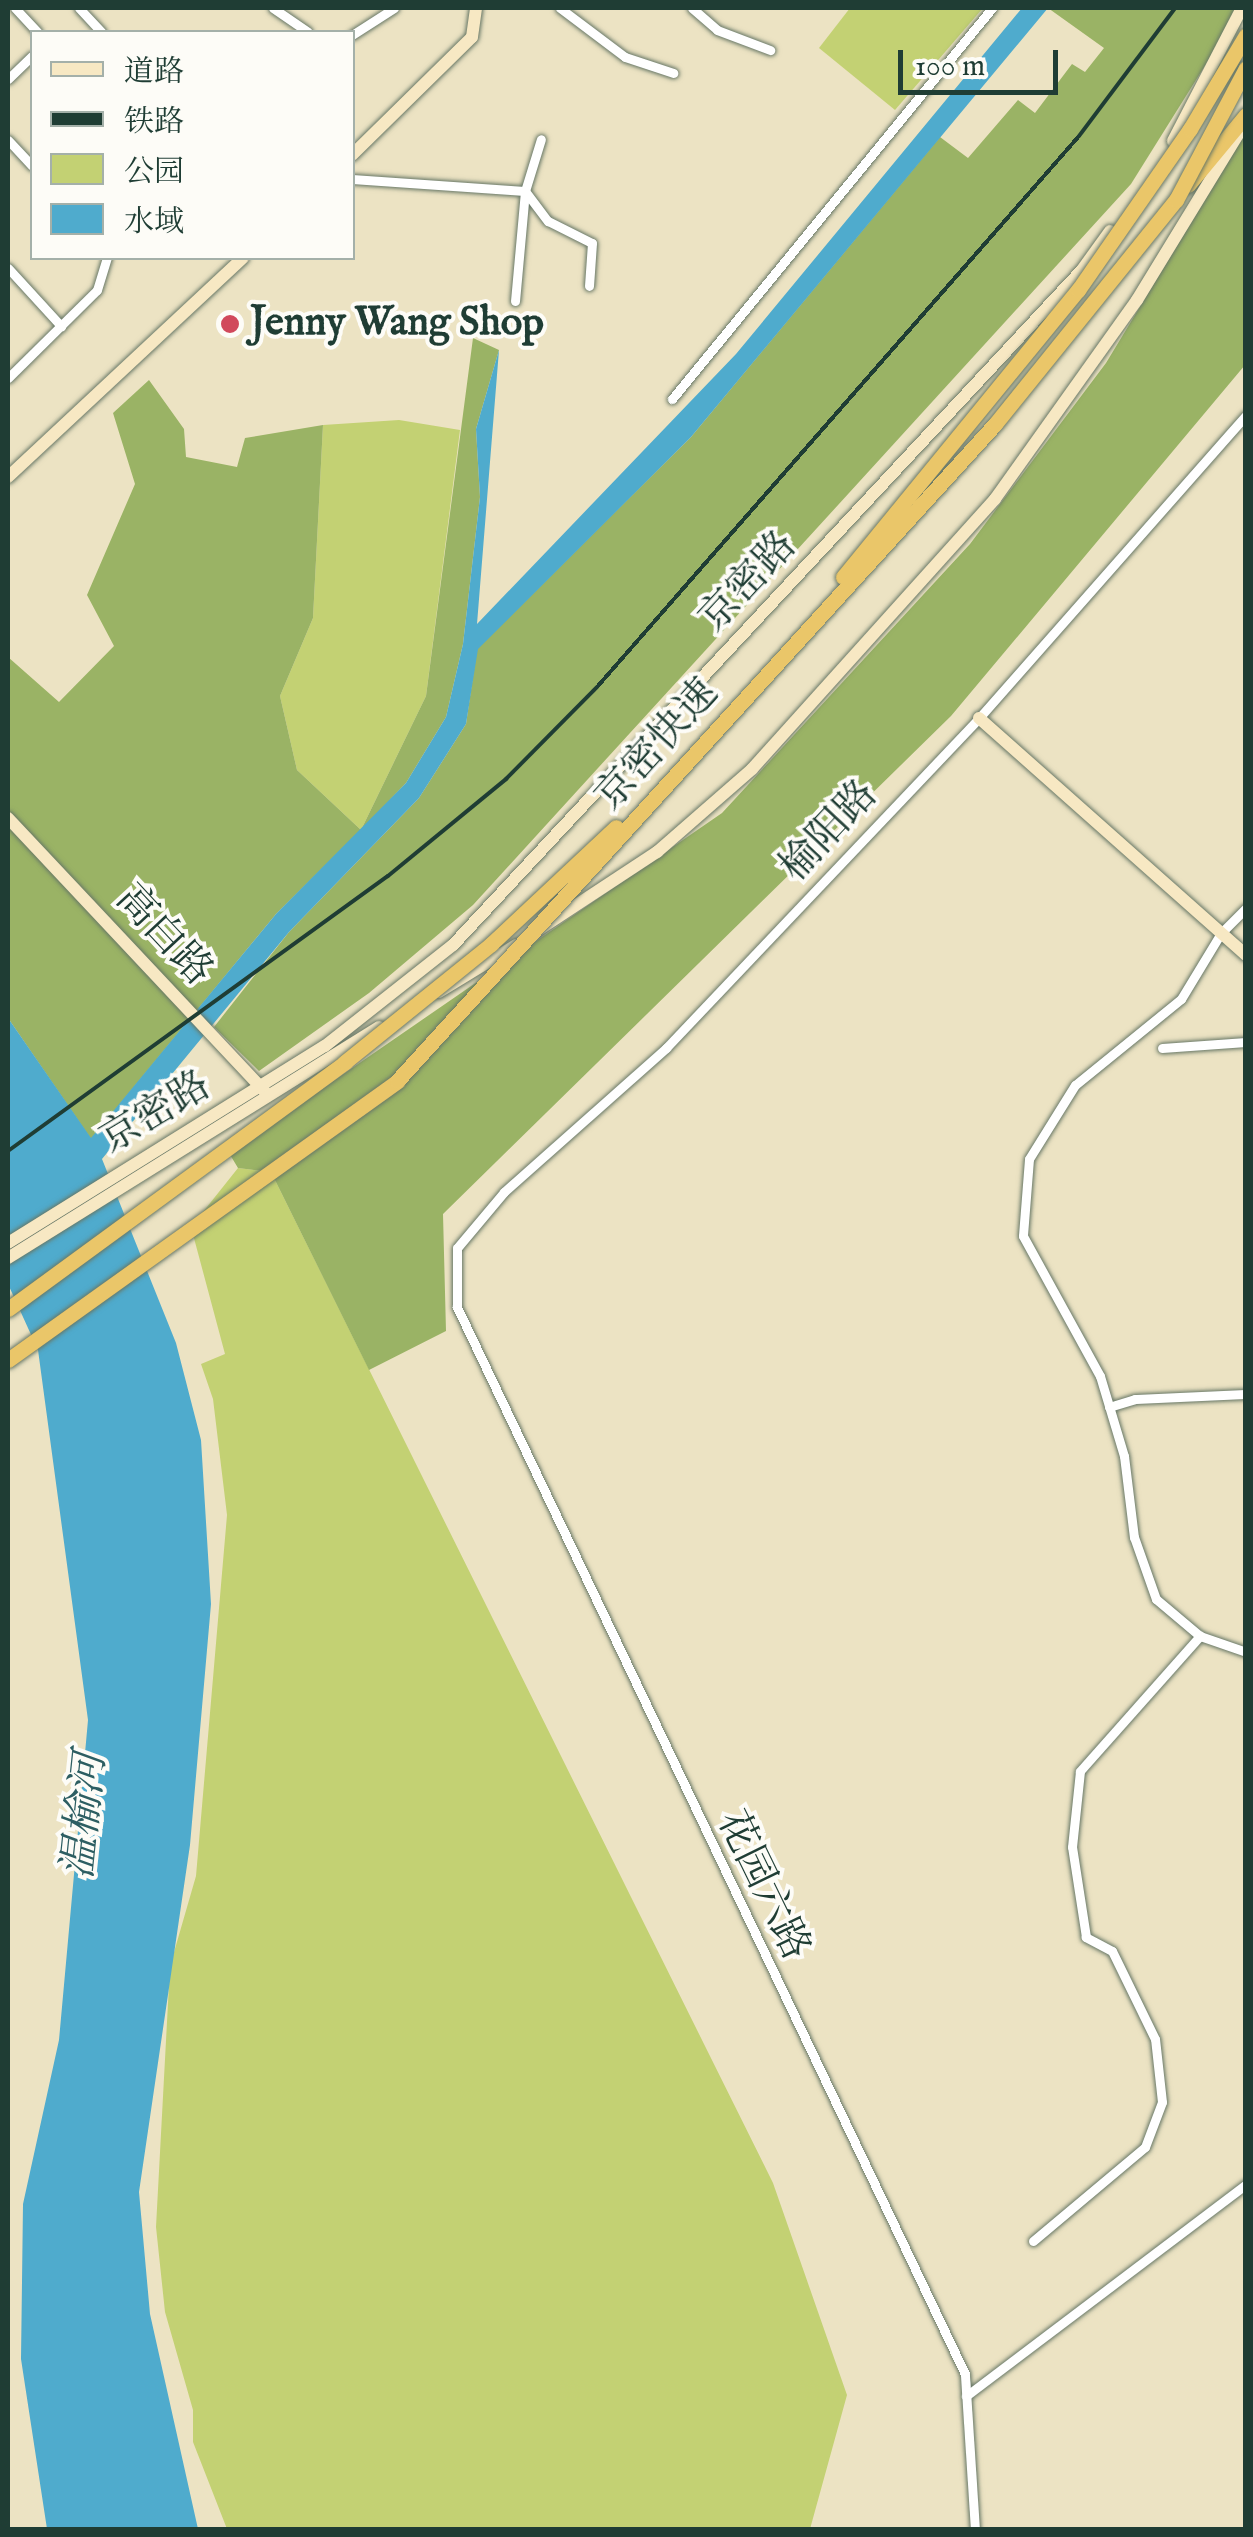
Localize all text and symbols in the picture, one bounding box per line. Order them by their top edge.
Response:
legend [30,30,355,260]
scale bar [903,30,1063,92]
text: 100 m [915,48,985,86]
text: 道路 [124,54,184,92]
text: 铁路 [124,104,184,142]
text: 公园 [124,154,184,192]
text: 水域 [124,204,184,242]
place label: Jenny Wang Shop [250,300,544,348]
marker: Jenny Wang Shop [219,313,241,335]
street label: 京密路 [691,523,807,643]
street label: 京密快速 [587,670,729,822]
street label: 榆阳路 [772,772,888,892]
street label: 高白路 [105,876,221,996]
street label: 京密路 [92,1063,220,1165]
water label: 温榆河 [54,1751,118,1881]
street label: 花园六路 [705,1804,819,1968]

